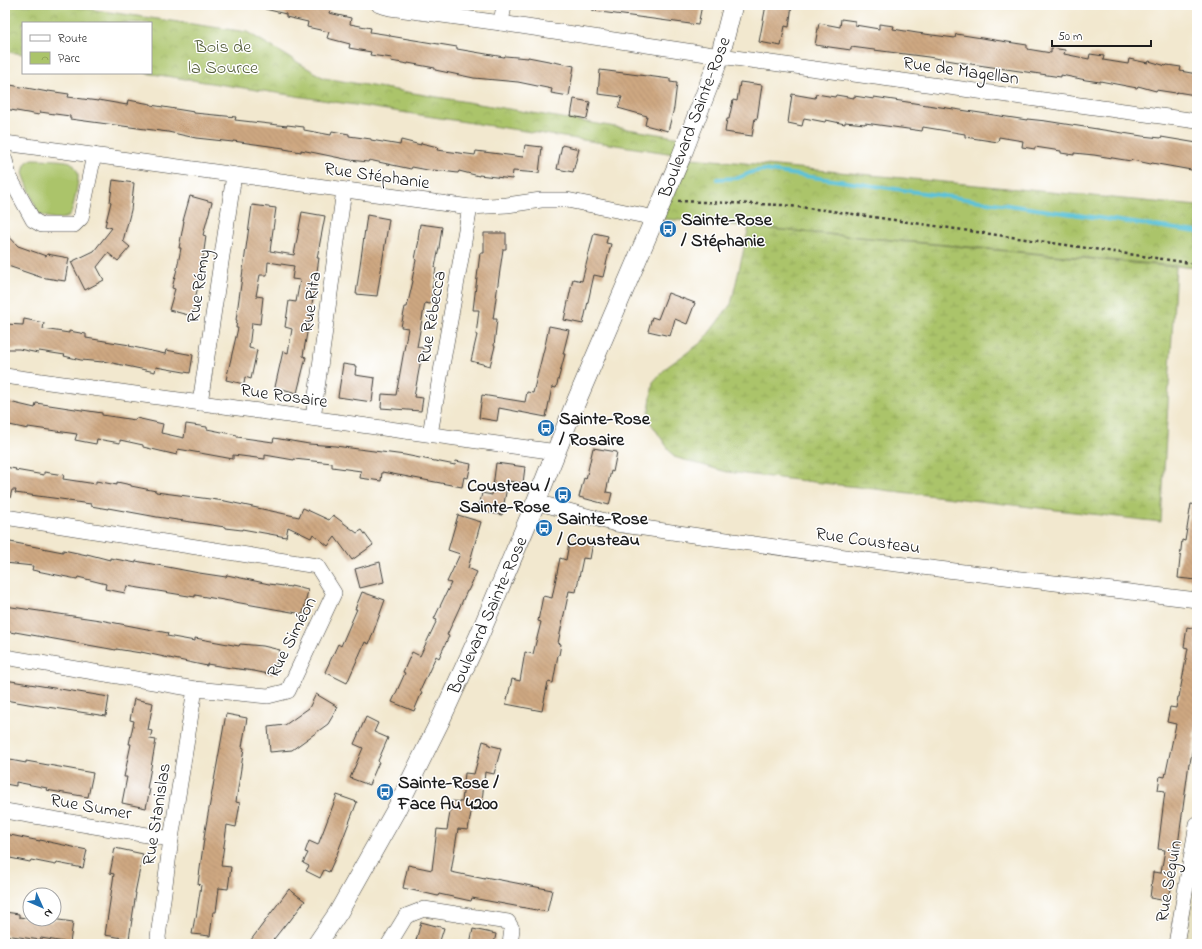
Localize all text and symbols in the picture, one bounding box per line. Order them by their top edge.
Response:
legend [22,22,152,74]
scale bar [1052,22,1151,48]
text: 50 m [1058,28,1082,46]
text: Route [58,30,88,48]
street label: Boulevard Sainte-Rose [653,33,739,203]
park label: Bois de la Source [188,35,259,82]
text: Parc [58,50,80,68]
street label: Rue de Magellan [901,51,1021,94]
street label: Rue Stéphanie [322,157,432,197]
place label: Sainte-Rose / Stéphanie [680,208,773,255]
bus stop icon: Sainte-Rose / Stéphanie [658,219,678,239]
street label: Rue Rémy [181,247,219,325]
street label: Rue Rébecca [412,269,454,366]
street label: Rue Rita [295,270,329,335]
street label: Rue Rosaire [238,378,330,416]
place label: Sainte-Rose / Rosaire [558,407,651,454]
bus stop icon: Sainte-Rose / Rosaire [536,418,556,438]
place label: Cousteau / Sainte-Rose [459,474,551,521]
bus stop icon: Cousteau / Sainte-Rose [553,485,573,505]
place label: Sainte-Rose / Cousteau [556,507,649,554]
bus stop icon: Sainte-Rose / Cousteau [534,518,554,538]
street label: Rue Cousteau [814,522,922,562]
street label: Boulevard Sainte-Rose [442,532,536,700]
street label: Rue Siméon [261,593,324,683]
street label: Rue Stanislas [137,761,179,867]
place label: Sainte-Rose / Face Au 4200 [397,771,499,818]
bus stop icon: Sainte-Rose / Face Au 4200 [375,782,395,802]
street label: Rue Sumer [48,788,134,828]
street label: Rue Séguin [1150,838,1191,925]
north arrow [22,887,62,927]
text: N [40,905,57,922]

